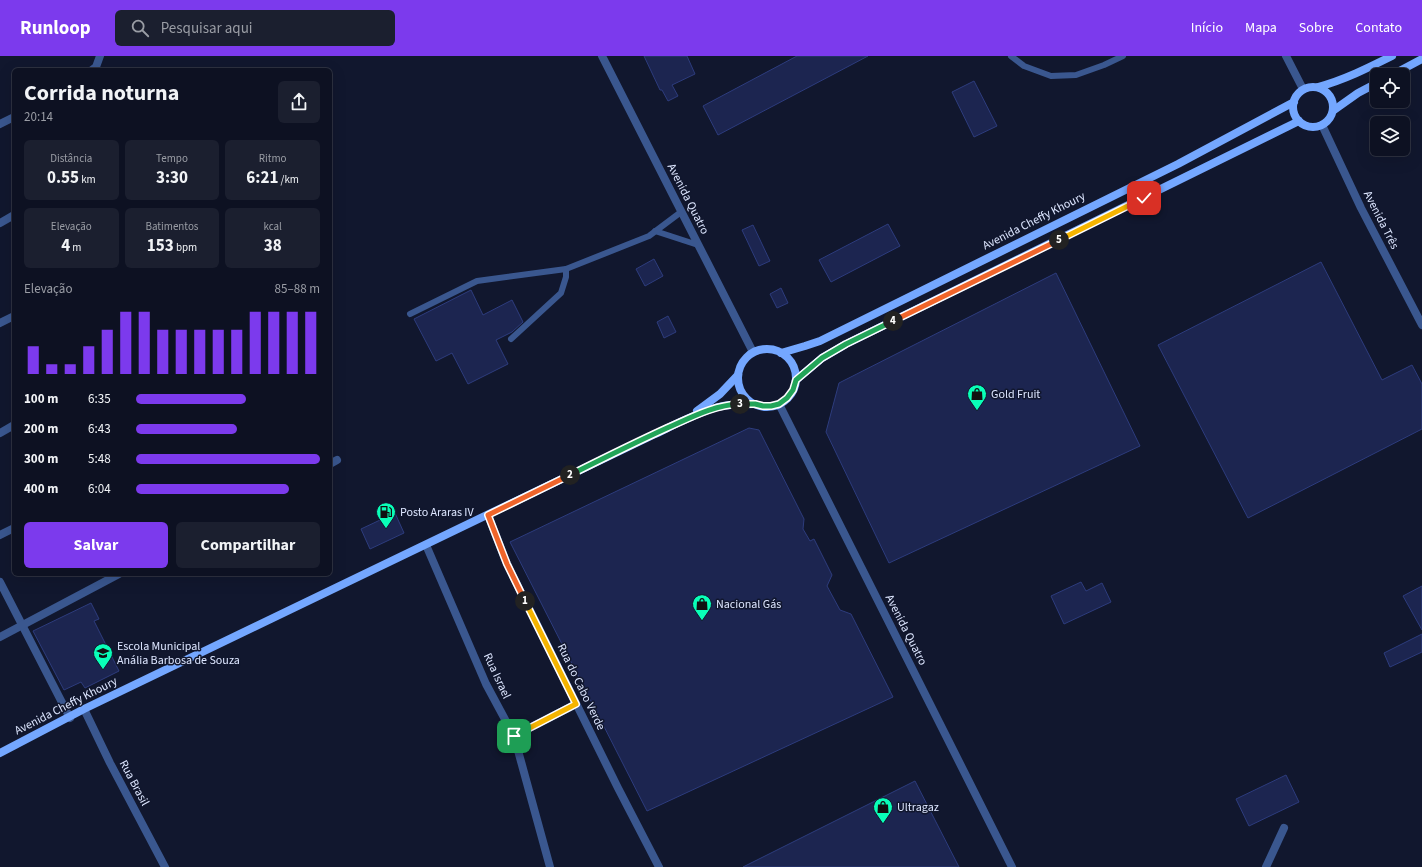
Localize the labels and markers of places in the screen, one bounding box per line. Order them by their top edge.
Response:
pin [1127,181,1161,215]
pin: 5 [1049,230,1069,250]
pin: 4 [883,311,903,331]
shop icon: Gold Fruit [966,383,988,411]
place label: Gold Fruit [991,386,1040,403]
pin: 3 [730,394,750,414]
pin: 2 [560,465,580,485]
fuel station icon: Posto Araras IV [375,501,397,529]
place label: Posto Araras IV [400,504,475,521]
pin: 1 [515,591,535,611]
shop icon: Nacional Gás [691,593,713,621]
place label: Nacional Gás [716,596,781,613]
place label: Escola Municipal Anália Barbosa de Souza [117,638,240,669]
school or university icon: Escola Municipal Anália Barbosa de Souza [92,642,114,670]
pin [497,719,531,753]
shop icon: Ultragaz [872,796,894,824]
place label: Ultragaz [897,799,939,816]

